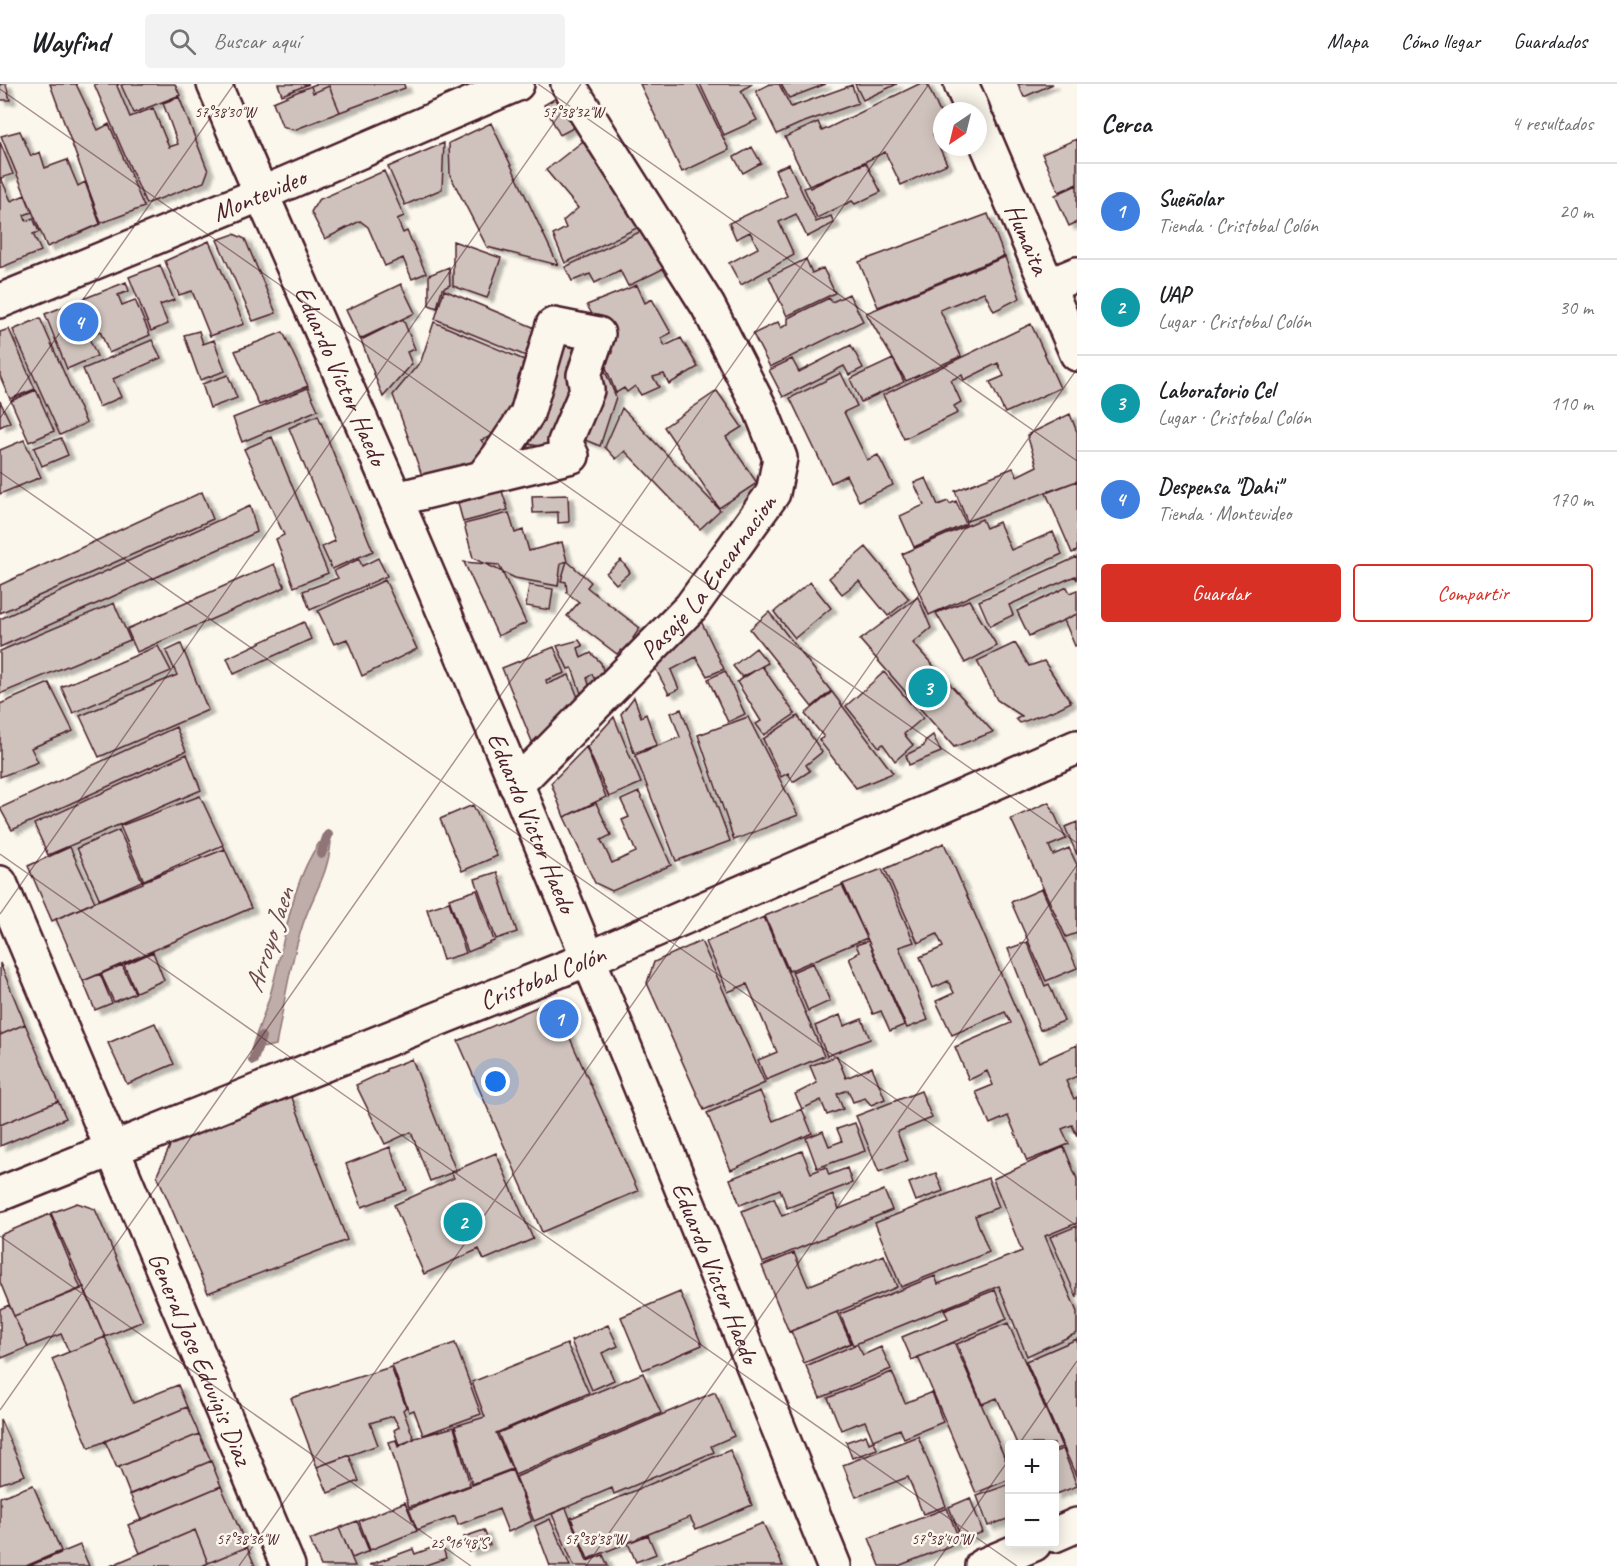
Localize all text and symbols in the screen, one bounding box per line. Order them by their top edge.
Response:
search box [145,14,565,68]
text: Wayfind [30,24,109,59]
icon: search [166,25,199,58]
text: Buscar aquí [214,27,300,55]
text: Mapa [1327,28,1368,54]
text: Cómo llegar [1401,28,1480,54]
text: Guardados [1513,28,1587,54]
north arrow [933,102,987,156]
text: 57°38'30"W [195,103,259,122]
text: 57°38'32"W [543,103,607,122]
text: Cerca [1101,107,1151,140]
text: 4 resultados [1511,111,1593,136]
street label: Montevideo [207,159,313,229]
text: Sueñolar [1158,185,1223,213]
street label: Humaita [998,198,1058,281]
text: 1 [1116,199,1125,224]
text: 20 m [1559,199,1593,224]
text: Tienda · Cristobal Colón [1158,213,1318,238]
street label: Eduardo Victor Haedo [287,281,396,473]
text: UAP [1158,281,1190,309]
text: 2 [1116,295,1125,320]
text: 30 m [1559,295,1593,320]
pin: 4 [60,300,98,344]
text: Lugar · Cristobal Colón [1158,309,1311,334]
text: Laboratorio Cel [1158,377,1275,405]
text: 3 [1116,391,1125,416]
text: 110 m [1550,391,1593,416]
text: Lugar · Cristobal Colón [1158,405,1311,430]
text: Despensa "Dahi" [1158,473,1282,501]
street label: Pasaje La Encarnacion [632,486,784,666]
text: 4 [1116,487,1125,512]
text: 170 m [1550,487,1593,512]
text: Tienda · Montevideo [1158,501,1291,526]
button: Guardar [1101,564,1341,622]
button: Compartir [1353,564,1593,622]
pin: 3 [908,666,948,710]
street label: Eduardo Victor Haedo [480,727,585,920]
water label: Arroyo Jaen [236,882,302,997]
street label: Cristobal Colón [475,937,612,1017]
pin: 1 [540,996,578,1042]
your location [481,1067,510,1096]
street label: Eduardo Victor Haedo [664,1177,768,1370]
pin: 2 [444,1200,482,1244]
street label: General Jose Eduvigis Diaz [141,1247,261,1472]
map controls [1005,1440,1059,1548]
button: + [1005,1440,1059,1494]
button: − [1005,1494,1059,1548]
text: 57°38'36"W [217,1530,281,1549]
text: 57°38'38"W [565,1530,629,1549]
text: 57°38'40"W [912,1530,976,1549]
text: 25°16'48"S [430,1534,490,1553]

